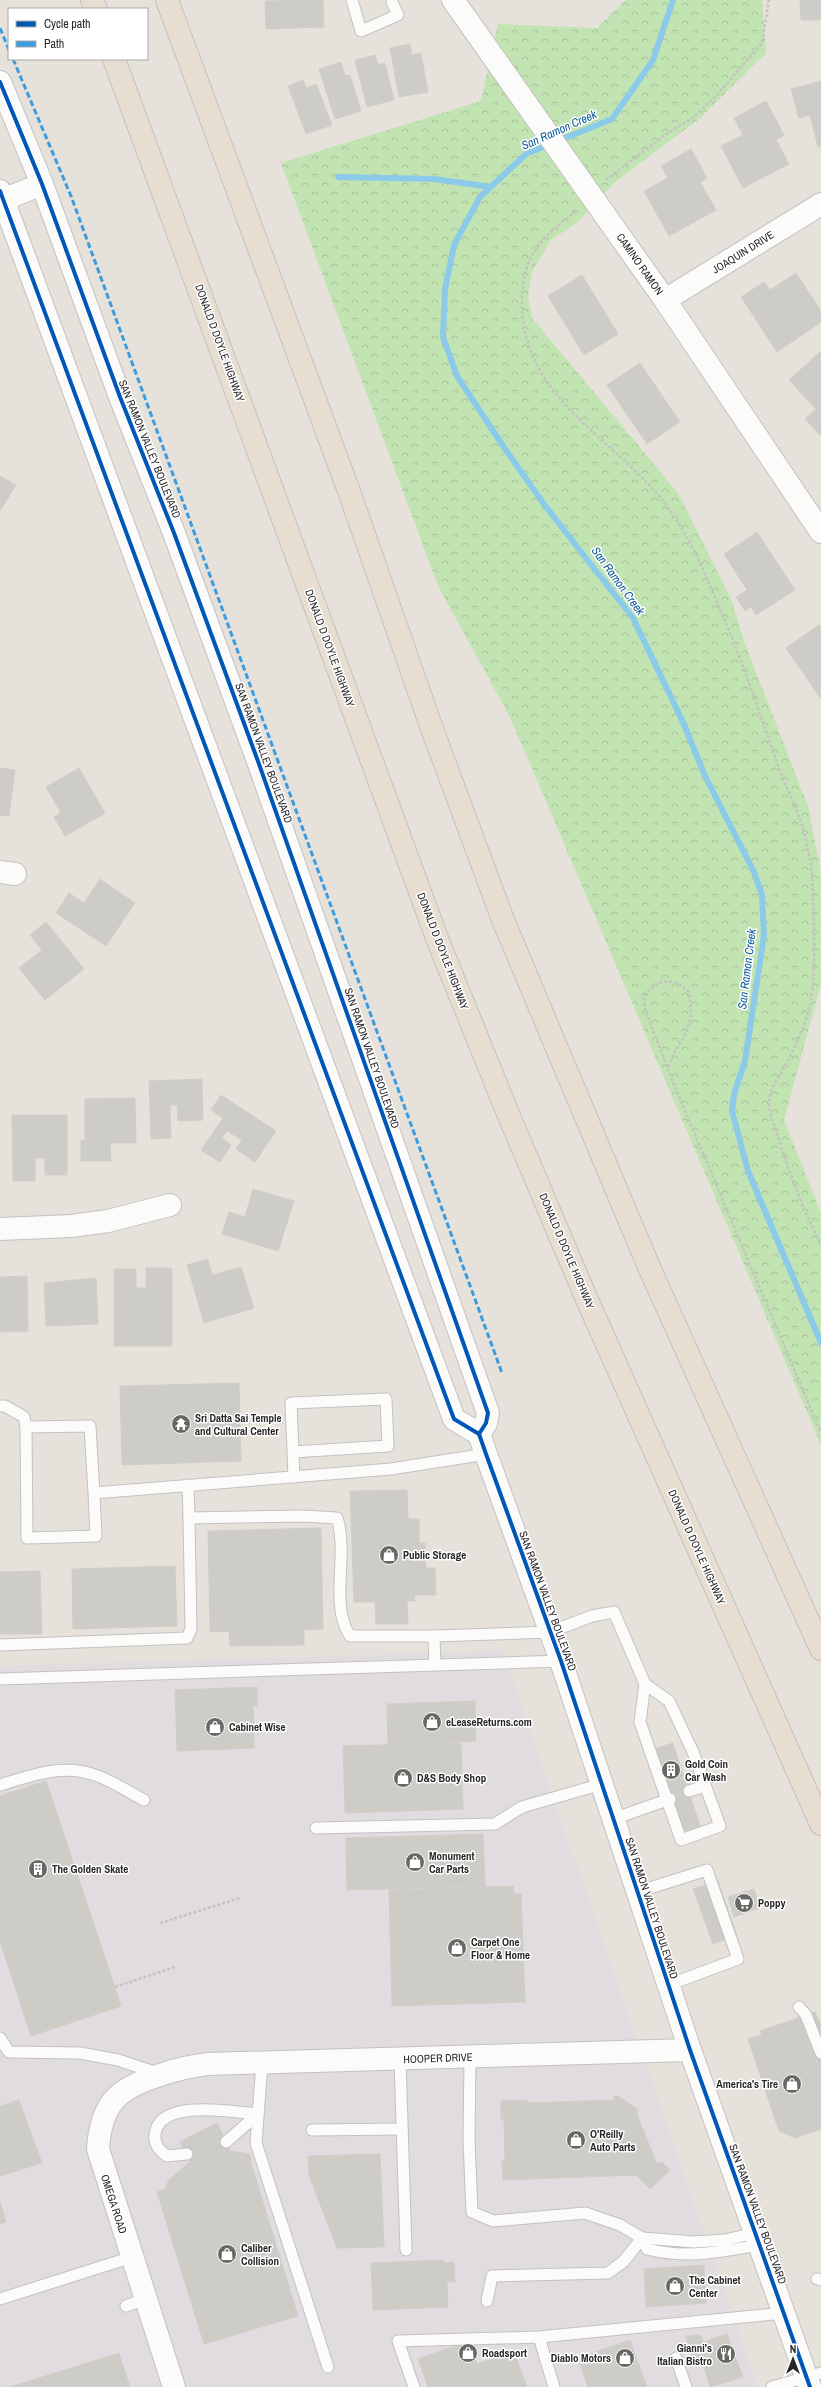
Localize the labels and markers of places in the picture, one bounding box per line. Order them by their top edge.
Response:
place label: Sri Datta Sai Temple and Cultural Center [195,1411,282,1438]
temple icon: Sri Datta Sai Temple and Cultural Center [170,1413,192,1435]
shop icon: Public Storage [378,1544,400,1566]
place label: Public Storage [403,1548,466,1562]
shop icon: eLeaseReturns.com [421,1711,443,1733]
place label: eLeaseReturns.com [446,1715,532,1729]
shop icon: Cabinet Wise [204,1716,226,1738]
place label: Cabinet Wise [229,1720,286,1734]
place label: Gold Coin Car Wash [685,1757,728,1784]
building icon: Gold Coin Car Wash [660,1759,682,1781]
shop icon: D&S Body Shop [392,1767,414,1789]
place label: D&S Body Shop [417,1771,487,1785]
place label: Monument Car Parts [429,1849,475,1876]
shop icon: Monument Car Parts [404,1851,426,1873]
building icon: The Golden Skate [27,1858,49,1880]
place label: The Golden Skate [52,1862,128,1876]
supermarket icon: Poppy [733,1892,755,1914]
place label: Poppy [758,1896,786,1910]
place label: Carpet One Floor & Home [471,1935,530,1962]
shop icon: Carpet One Floor & Home [446,1937,468,1959]
shop icon: America's Tire [781,2073,803,2095]
place label: America's Tire [716,2077,778,2091]
place label: O'Reilly Auto Parts [590,2127,636,2154]
shop icon: O'Reilly Auto Parts [565,2129,587,2151]
place label: Caliber Collision [241,2241,279,2268]
shop icon: Caliber Collision [216,2243,238,2265]
place label: The Cabinet Center [689,2273,741,2300]
shop icon: The Cabinet Center [664,2275,686,2297]
place label: Gianni's Italian Bistro [657,2341,712,2368]
shop icon: Roadsport [457,2342,479,2364]
restaurant icon: Gianni's Italian Bistro [715,2343,737,2365]
place label: Roadsport [482,2346,527,2360]
shop icon: Diablo Motors [614,2347,636,2369]
place label: Diablo Motors [551,2351,611,2365]

